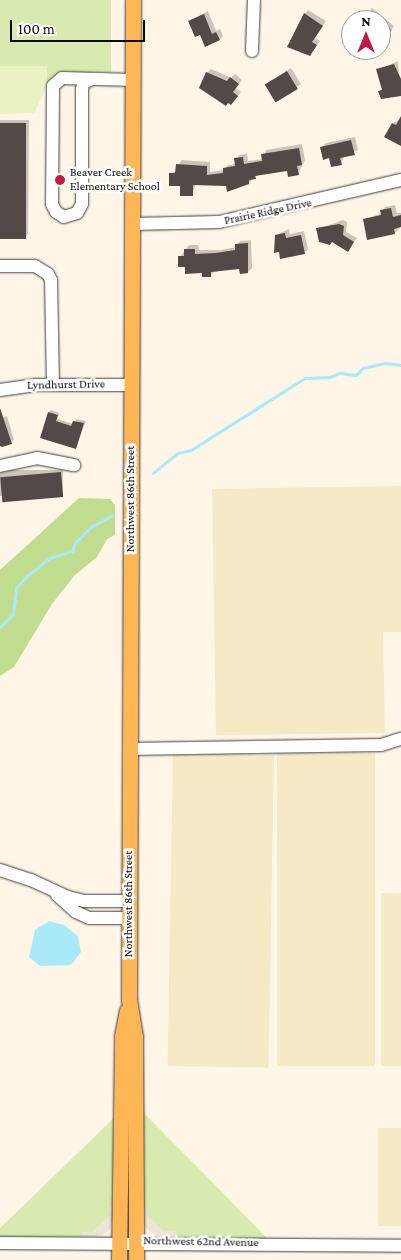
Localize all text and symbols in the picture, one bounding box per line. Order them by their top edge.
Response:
scale bar [12,10,148,42]
north arrow [341,10,391,60]
text: N [361,13,371,29]
text: 100 m [18,21,55,37]
place label: Beaver Creek Elementary School [70,166,160,194]
marker: Beaver Creek Elementary School [54,174,66,186]
street label: Prairie Ridge Drive [223,196,313,228]
street label: Lyndhurst Drive [27,377,105,393]
street label: Northwest 86th Street [124,446,138,552]
street label: Northwest 86th Street [122,851,136,957]
street label: Northwest 62nd Avenue [143,1234,259,1250]

